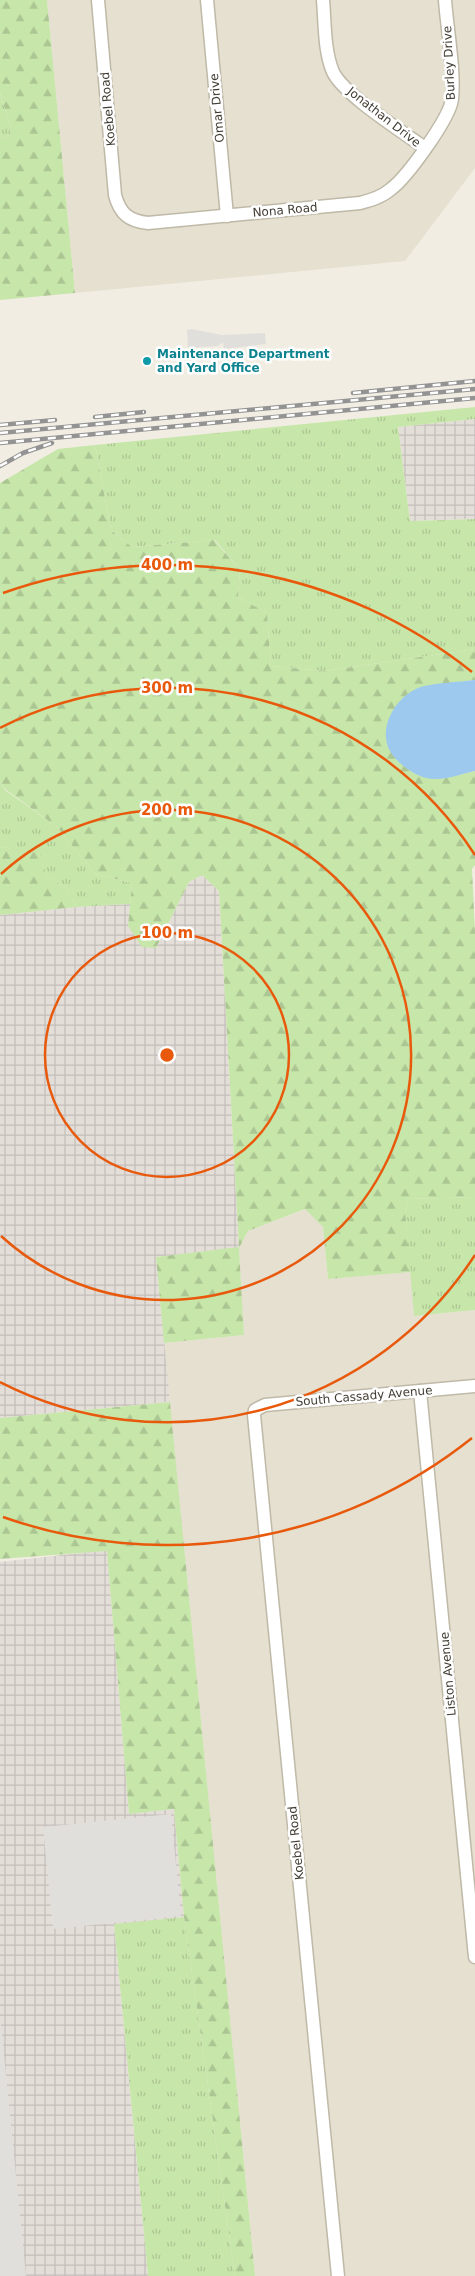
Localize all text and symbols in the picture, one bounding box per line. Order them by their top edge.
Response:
street label: Burley Drive [440,25,458,101]
street label: Koebel Road [98,71,118,147]
street label: Omar Drive [207,73,227,143]
street label: Jonathan Drive [344,83,423,150]
street label: Nona Road [252,200,318,220]
place label: Maintenance Department and Yard Office [157,347,330,375]
marker: Maintenance Department and Yard Office [141,355,153,367]
text: 400 m [141,556,193,574]
text: 300 m [141,679,193,697]
text: 200 m [141,801,193,819]
text: 100 m [141,924,193,942]
centre of rings [158,1046,176,1064]
street label: South Cassady Avenue [295,1383,433,1409]
street label: Liston Avenue [437,1631,459,1717]
street label: Koebel Road [285,1805,307,1881]

